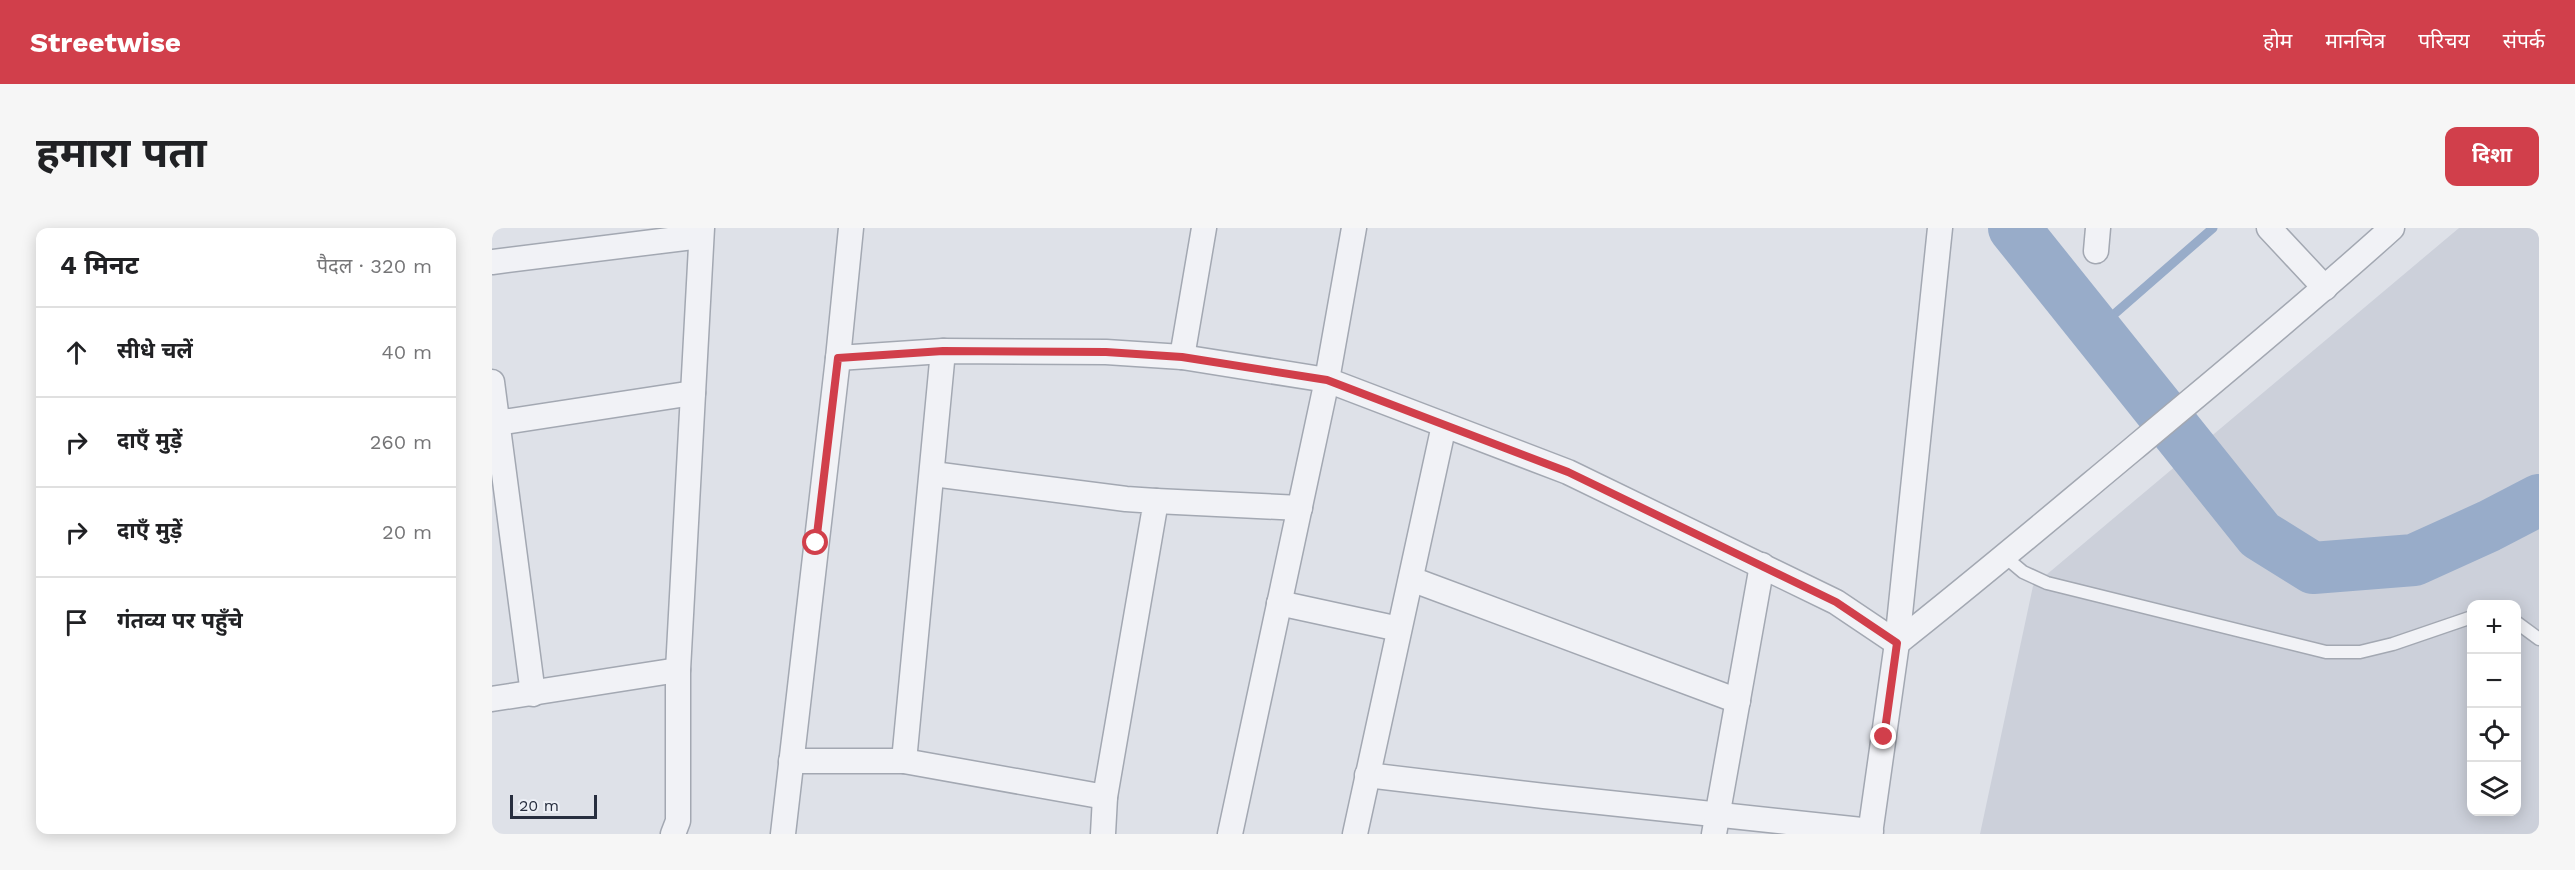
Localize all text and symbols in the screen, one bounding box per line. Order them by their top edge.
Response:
text: Streetwise [30,26,181,59]
text: होम [2263,28,2292,53]
text: मानचित्र [2325,28,2385,53]
text: परिचय [2418,28,2470,53]
text: संपर्क [2503,28,2545,53]
button: दिशा [2445,127,2539,186]
text: हमारा पता [36,128,207,177]
text: 4 मिनट [60,250,139,280]
text: पैदल · 320 m [317,254,432,278]
icon: ahead [60,336,93,369]
text: सीधे चलें [117,338,193,363]
text: 40 m [381,340,432,364]
icon: right [60,426,93,459]
text: दाएँ मुड़ें [117,428,182,453]
text: 260 m [370,430,432,454]
icon: right [60,516,93,549]
text: दाएँ मुड़ें [117,518,182,543]
text: 20 m [382,520,432,544]
route start [802,529,828,555]
map controls [2467,600,2521,816]
button: + [2467,600,2521,654]
icon: arrive [60,606,93,639]
text: गंतव्य पर पहुँचे [117,608,243,633]
button: − [2467,654,2521,708]
button: locate [2467,708,2521,762]
route end [1870,723,1896,749]
button: layers [2467,762,2521,816]
scale bar [510,792,597,820]
text: 20 m [519,796,559,815]

